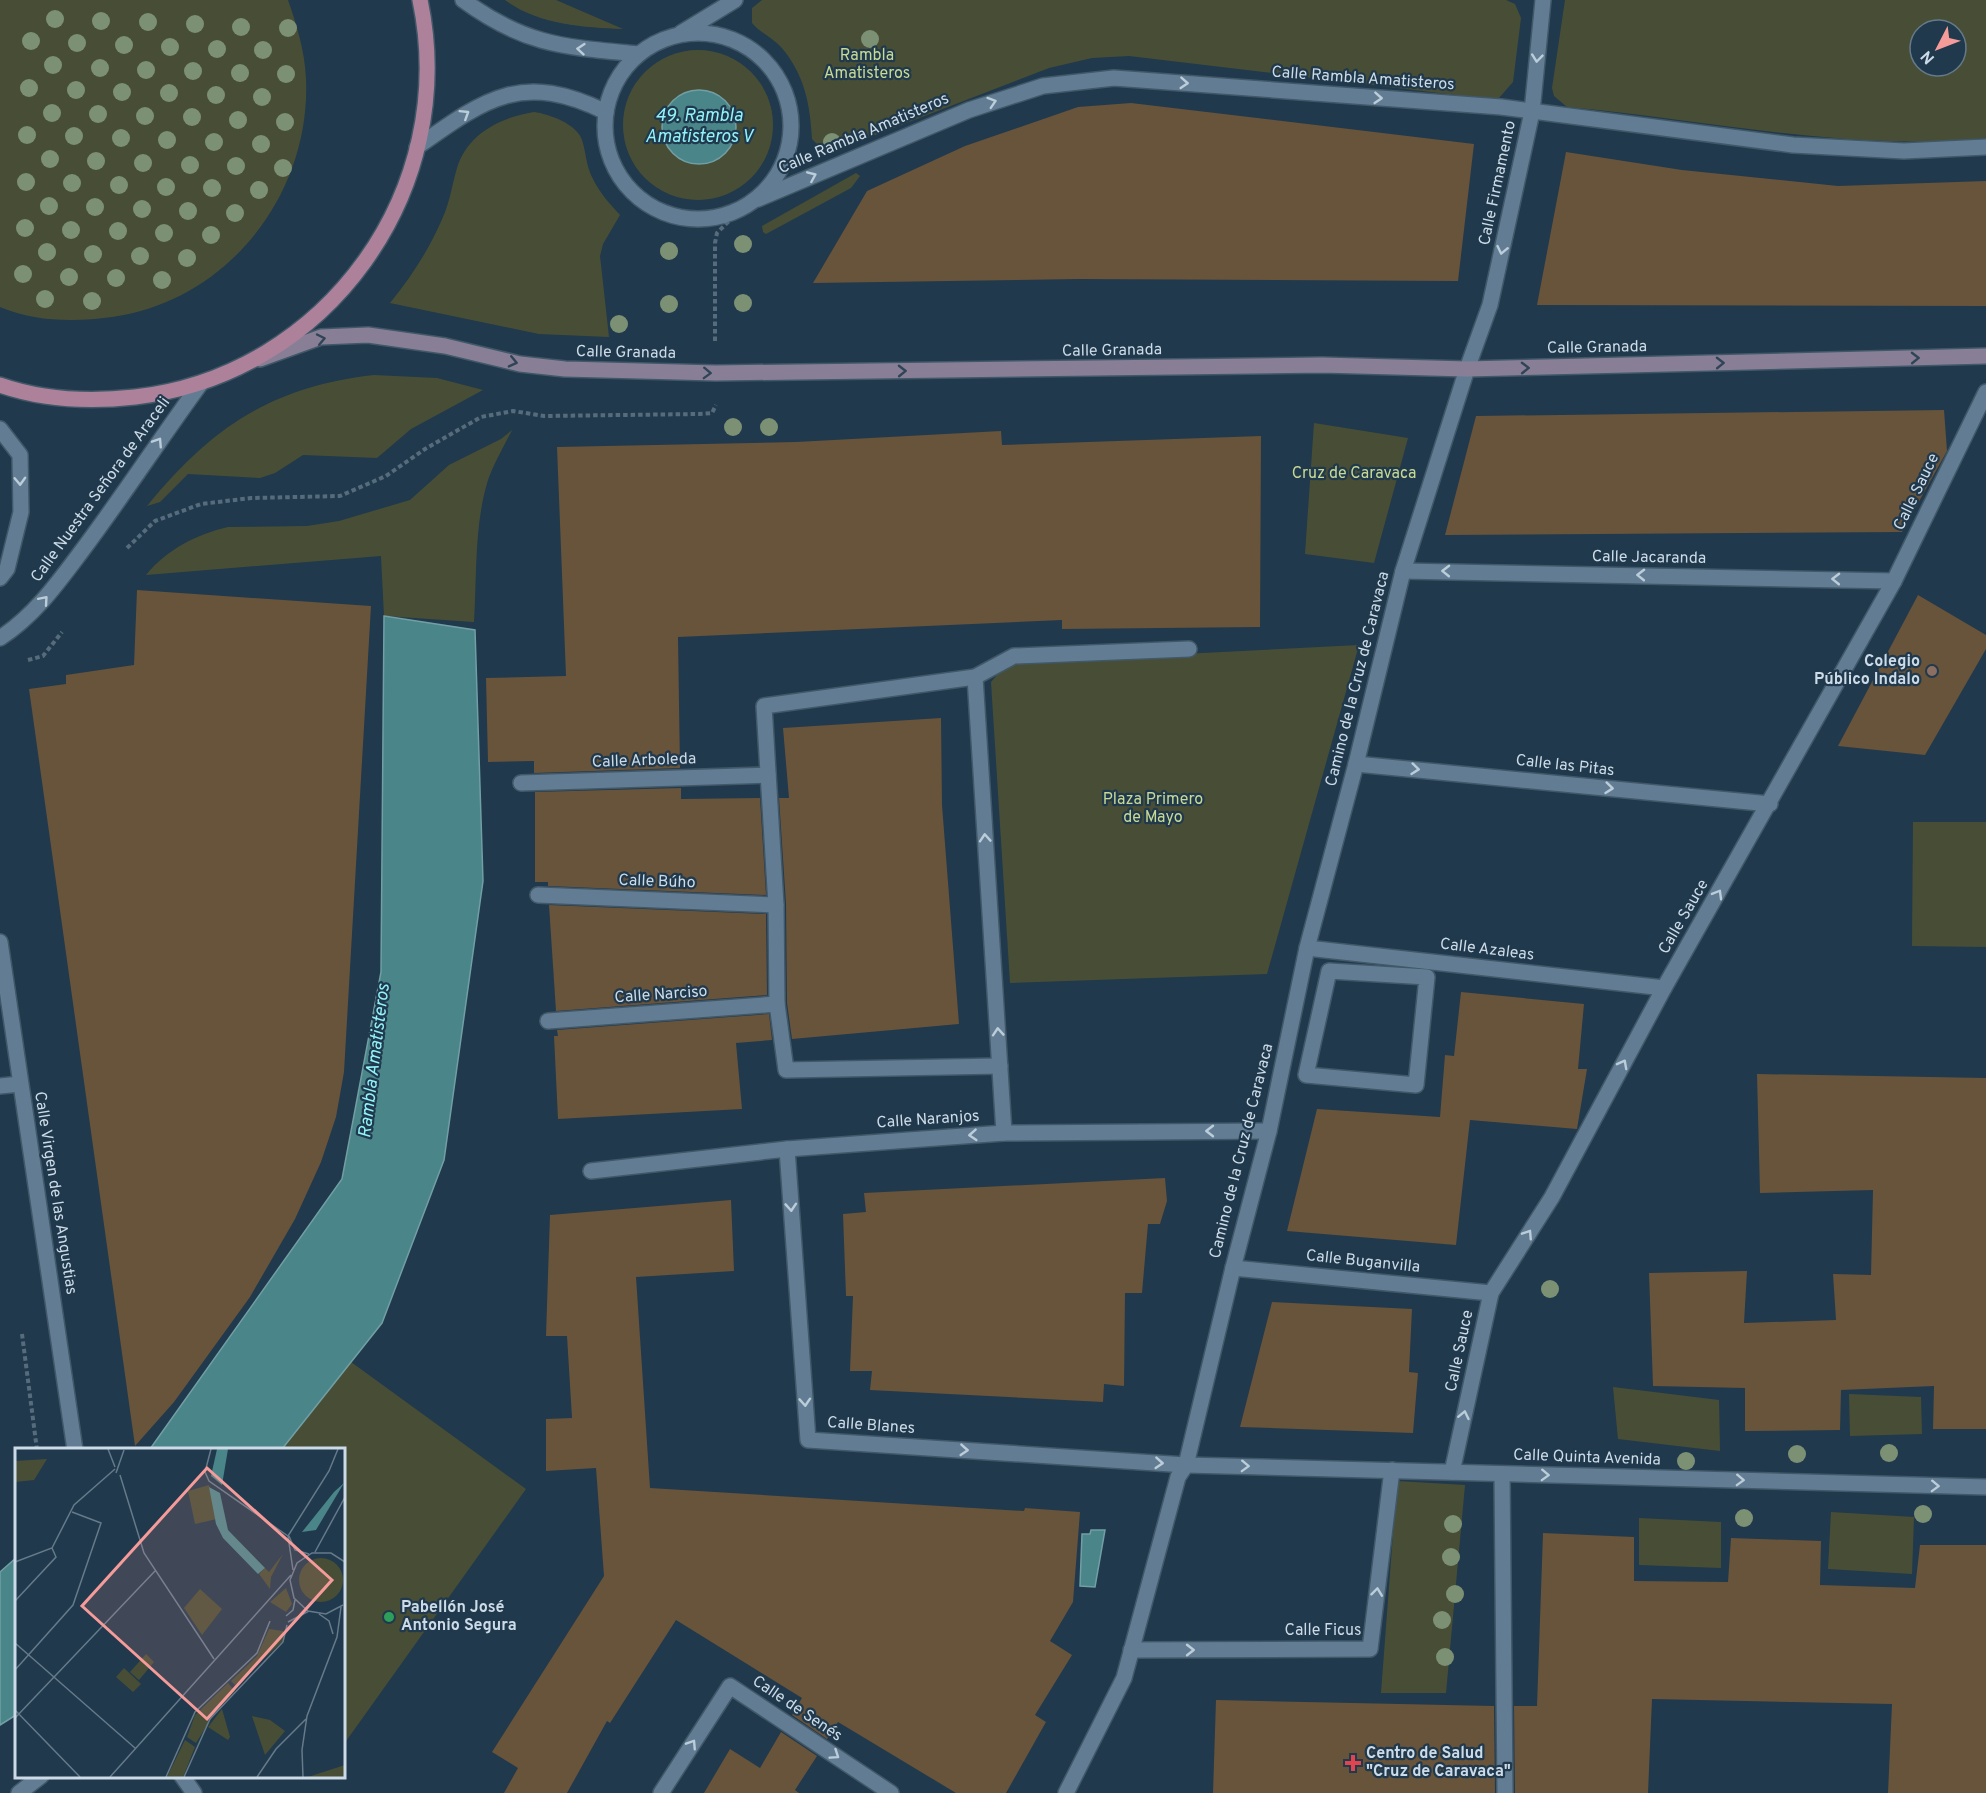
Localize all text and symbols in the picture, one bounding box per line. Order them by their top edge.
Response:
north arrow [1908,18,1968,78]
one-way arrow [577,43,586,56]
park label: Rambla Amatisteros [824,46,910,84]
text: N [1917,46,1940,68]
one-way arrow [1531,54,1544,63]
street label: Calle Rambla Amatisteros [1271,63,1455,95]
one-way arrow [1179,76,1188,89]
street label: Calle Rambla Amatisteros [776,89,952,179]
one-way arrow [1374,91,1383,104]
one-way arrow [986,97,997,109]
water label: 49. Rambla Amatisteros V [645,105,755,149]
one-way arrow [459,109,469,121]
street label: Calle Firmamento [1475,119,1521,247]
one-way arrow [805,171,816,183]
one-way arrow [1496,245,1509,255]
one-way arrow [316,333,326,346]
street label: Calle Granada [1547,337,1647,359]
street label: Calle Granada [1062,340,1162,362]
street label: Calle Granada [576,342,676,364]
one-way arrow [1910,352,1919,364]
one-way arrow [508,355,518,368]
one-way arrow [1715,356,1724,369]
one-way arrow [1521,361,1530,374]
one-way arrow [898,365,907,377]
one-way arrow [703,366,712,379]
street label: Calle Nuestra Señora de Araceli [27,393,175,587]
one-way arrow [151,438,162,449]
street label: Calle Sauce [1890,450,1944,534]
park label: Cruz de Caravaca [1292,464,1416,484]
one-way arrow [14,476,27,485]
street label: Calle Jacaranda [1592,547,1706,569]
one-way arrow [1442,565,1451,578]
street label: Camino de la Cruz de Caravaca [1322,569,1394,789]
one-way arrow [1636,569,1645,582]
one-way arrow [1831,573,1840,586]
one-way arrow [36,596,47,607]
place label: Colegio Público Indalo [1814,652,1920,690]
marker: Colegio Público Indalo [1925,664,1939,678]
street label: Calle Arboleda [591,749,697,773]
street label: Calle las Pitas [1515,751,1615,781]
one-way arrow [1410,762,1419,775]
one-way arrow [1604,781,1613,794]
park label: Plaza Primero de Mayo [1103,790,1203,828]
one-way arrow [979,833,992,842]
street label: Calle Búho [618,871,696,893]
street label: Calle Sauce [1655,876,1713,958]
one-way arrow [1711,889,1722,900]
street label: Calle Azaleas [1439,934,1535,966]
water label: Rambla Amatisteros [354,982,396,1140]
street label: Calle Narciso [614,982,708,1008]
one-way arrow [991,1028,1004,1037]
street label: Camino de la Cruz de Caravaca [1206,1041,1278,1261]
one-way arrow [1616,1060,1627,1070]
street label: Calle Virgen de las Angustias [29,1090,81,1296]
street label: Calle Naranjos [876,1106,980,1134]
one-way arrow [1206,1125,1215,1137]
one-way arrow [969,1128,978,1141]
one-way arrow [785,1203,798,1212]
one-way arrow [1521,1230,1533,1240]
street label: Calle Buganvilla [1305,1246,1421,1278]
street label: Calle Sauce [1442,1308,1478,1394]
one-way arrow [798,1397,811,1406]
one-way arrow [1457,1411,1470,1421]
street label: Calle Blanes [826,1413,916,1439]
one-way arrow [960,1444,969,1457]
street label: Calle Quinta Avenida [1513,1445,1661,1471]
inset map [15,1448,345,1778]
one-way arrow [1154,1456,1163,1469]
one-way arrow [1240,1460,1249,1473]
one-way arrow [1540,1469,1549,1481]
one-way arrow [1735,1474,1744,1487]
one-way arrow [1930,1479,1939,1492]
one-way arrow [1370,1588,1383,1597]
place label: Pabellón José Antonio Segura [401,1598,517,1636]
marker: Pabellón José Antonio Segura [382,1610,396,1624]
street label: Calle Ficus [1285,1621,1361,1641]
one-way arrow [1185,1644,1194,1656]
street label: Calle de Senés [748,1672,846,1746]
one-way arrow [685,1740,697,1750]
place label: Centro de Salud "Cruz de Caravaca" [1366,1744,1511,1782]
one-way arrow [828,1748,839,1759]
marker: Centro de Salud "Cruz de Caravaca" [1344,1754,1362,1772]

